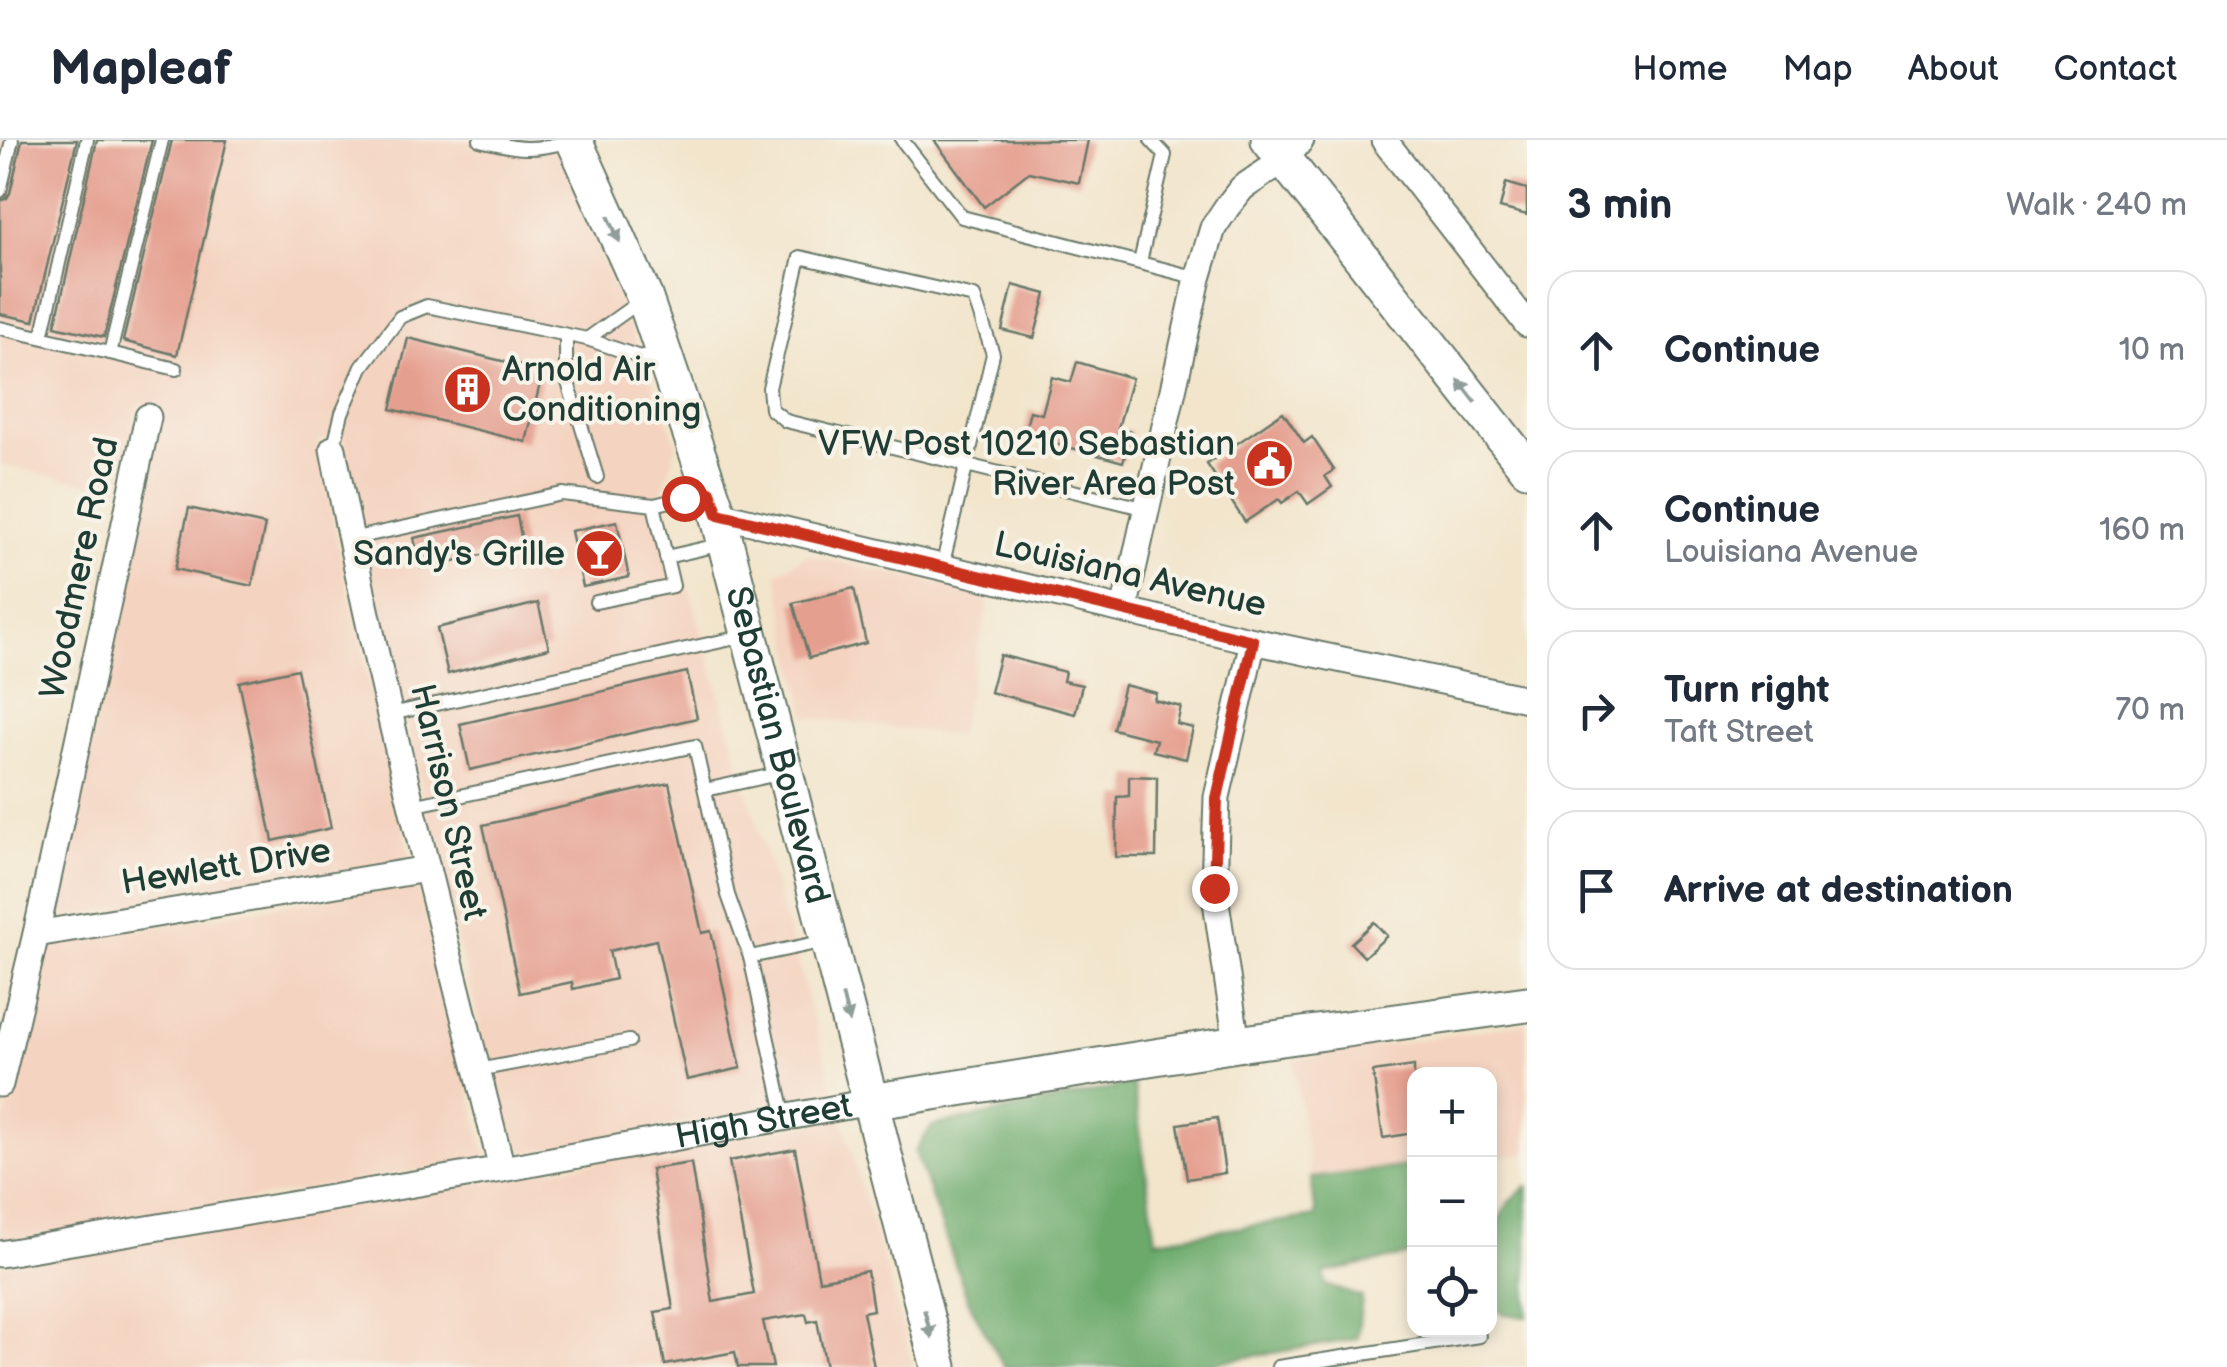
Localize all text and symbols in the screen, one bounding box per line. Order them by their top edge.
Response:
text: Mapleaf [50,41,232,98]
text: Home [1632,48,1727,91]
text: Map [1782,48,1853,91]
text: About [1908,48,1999,91]
text: Contact [2054,48,2177,91]
text: 3 min [1567,180,1672,231]
text: Walk · 240 m [2006,186,2187,225]
one-way arrow [606,214,622,244]
icon: ahead [1569,323,1624,378]
text: Continue [1664,328,1820,373]
text: 10 m [2119,331,2185,370]
place label: Arnold Air Conditioning [502,349,701,432]
building icon: Arnold Air Conditioning [441,364,493,416]
one-way arrow [1457,378,1478,404]
place label: VFW Post 10210 Sebastian River Area Post [818,423,1235,506]
street label: Woodmere Road [31,433,129,703]
public building icon: VFW Post 10210 Sebastian River Area Post [1244,438,1296,490]
route start [662,476,708,522]
text: Continue [1664,488,1820,533]
icon: ahead [1569,503,1624,558]
text: 160 m [2099,511,2185,550]
street label: Louisiana Avenue [990,523,1270,627]
bar icon: Sandy's Grille [574,528,626,580]
place label: Sandy's Grille [353,533,565,576]
text: Louisiana Avenue [1664,533,1918,572]
street label: Sebastian Boulevard [716,582,840,908]
text: Turn right [1664,668,1829,713]
street label: Harrison Street [400,680,496,924]
icon: right [1569,683,1624,738]
text: 70 m [2115,691,2185,730]
text: Taft Street [1664,713,1814,752]
street label: Hewlett Drive [118,829,334,905]
icon: arrive [1569,863,1624,918]
route end [1192,866,1238,912]
text: Arrive at destination [1664,868,2013,913]
one-way arrow [839,994,854,1025]
map controls [1407,1067,1497,1337]
button: + [1407,1067,1497,1157]
street label: High Street [672,1084,855,1158]
button: − [1407,1157,1497,1247]
button: locate [1407,1247,1497,1337]
one-way arrow [920,1309,936,1340]

